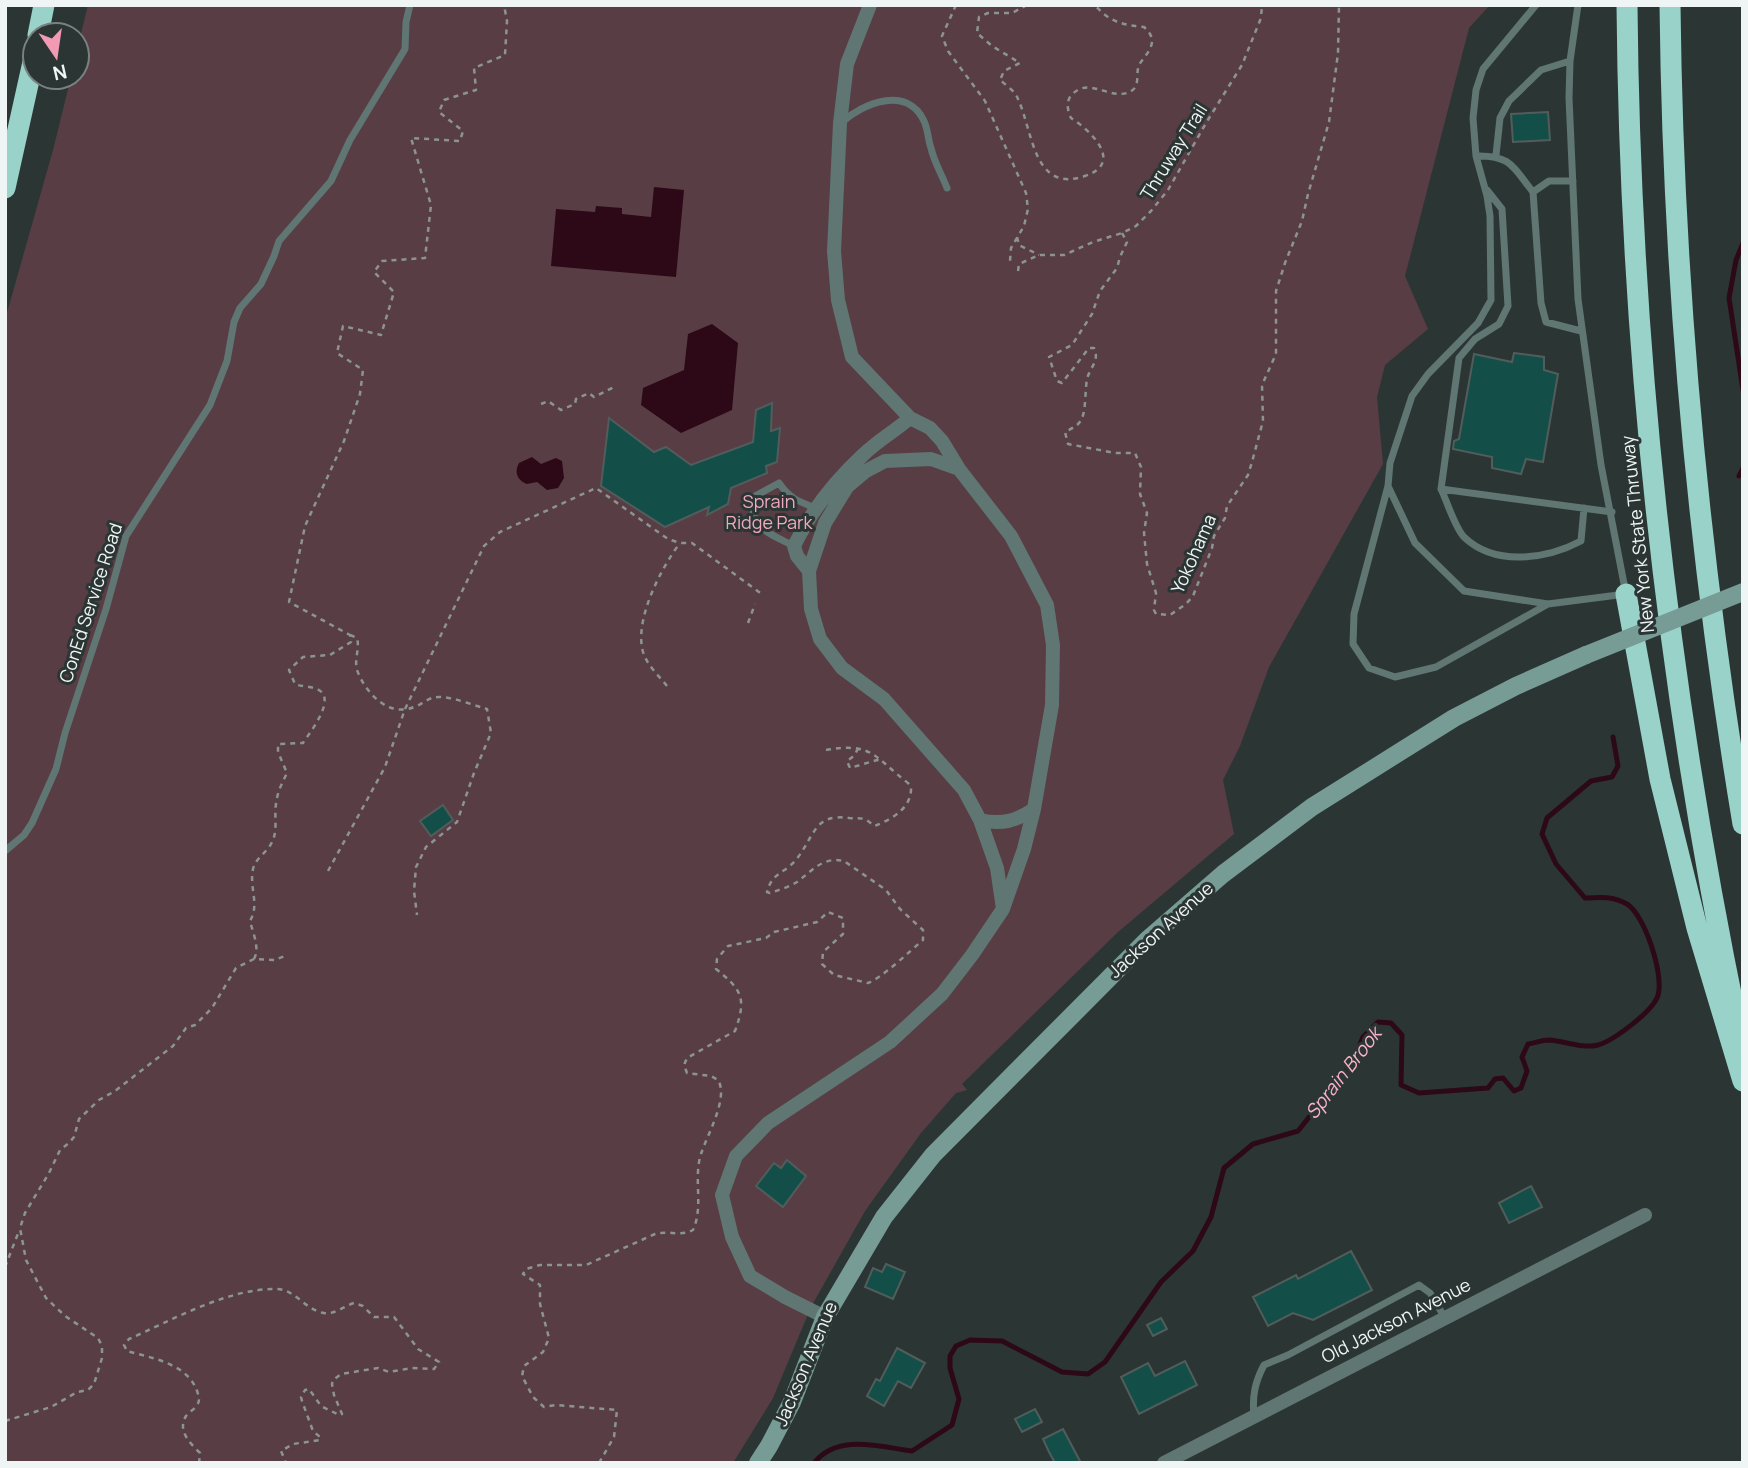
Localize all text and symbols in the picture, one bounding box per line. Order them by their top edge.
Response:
north arrow [21,21,91,91]
text: N [50,58,69,87]
street label: Thruway Trail [1134,99,1212,204]
street label: New York State Thruway [1615,434,1659,634]
park label: Sprain Ridge Park [726,489,813,534]
street label: Yokohama [1165,510,1221,597]
street label: ConEd Service Road [53,520,127,686]
street label: Jackson Avenue [1103,876,1218,983]
water label: Sprain Brook [1299,1020,1389,1124]
street label: Old Jackson Avenue [1317,1272,1474,1368]
street label: Jackson Avenue [768,1298,842,1430]

